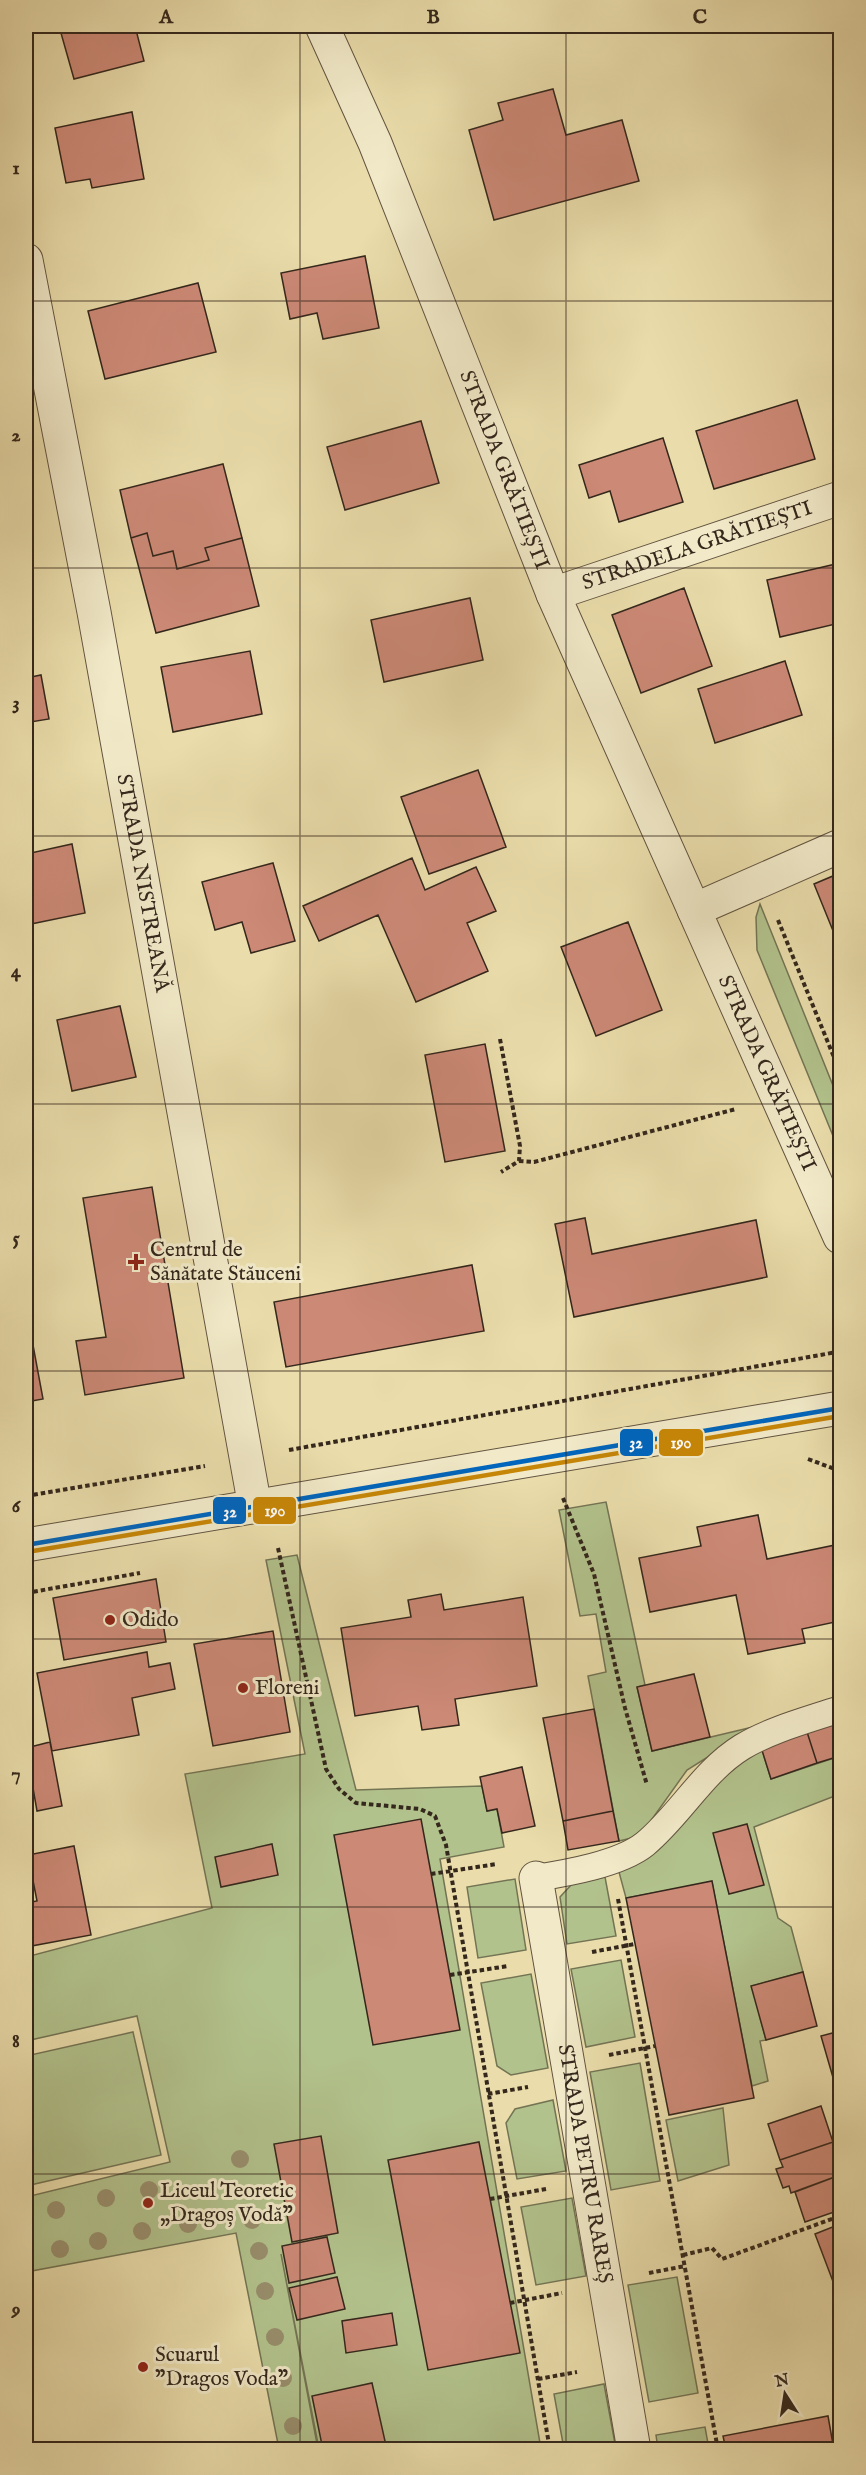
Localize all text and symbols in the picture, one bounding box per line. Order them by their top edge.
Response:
text: A [158,5,174,30]
text: B [426,5,440,30]
text: C [693,5,707,30]
text: 1 [12,156,20,181]
street label: STRADA GRĂTIEȘTI [453,367,555,573]
text: 2 [11,423,21,448]
street label: STRADELA GRĂTIEȘTI [579,495,816,597]
text: 3 [12,691,20,716]
street label: STRADA NISTREANĂ [110,772,177,995]
text: 4 [11,959,22,984]
street label: STRADA GRĂTIEȘTI [711,971,822,1175]
text: 5 [12,1226,20,1251]
place label: Centrul de Sănătate Stăuceni [150,1237,301,1288]
marker: Centrul de Sănătate Stăuceni [127,1253,145,1271]
line badge: 32 [619,1428,654,1457]
line badge: 190 [658,1428,704,1457]
text: 32 [629,1434,643,1454]
text: 190 [671,1434,692,1454]
text: 6 [12,1494,22,1519]
line badge: 32 [212,1496,247,1525]
line badge: 190 [252,1496,297,1525]
text: 190 [265,1502,286,1522]
text: 32 [223,1503,237,1523]
place label: Odido [122,1607,179,1634]
marker: Odido [103,1613,117,1627]
place label: Floreni [255,1675,319,1702]
marker: Floreni [236,1681,250,1695]
text: 7 [11,1762,21,1787]
text: 8 [12,2029,20,2054]
street label: STRADA PETRU RAREȘ [551,2042,619,2286]
place label: Liceul Teoretic „Dragoș Vodă” [160,2178,294,2229]
marker: Liceul Teoretic „Dragoș Vodă” [141,2196,155,2210]
text: 9 [11,2297,21,2322]
place label: Scuarul "Dragos Voda" [155,2342,288,2393]
marker: Scuarul "Dragos Voda" [136,2360,150,2374]
north arrow [755,2364,815,2424]
text: N [772,2370,791,2393]

